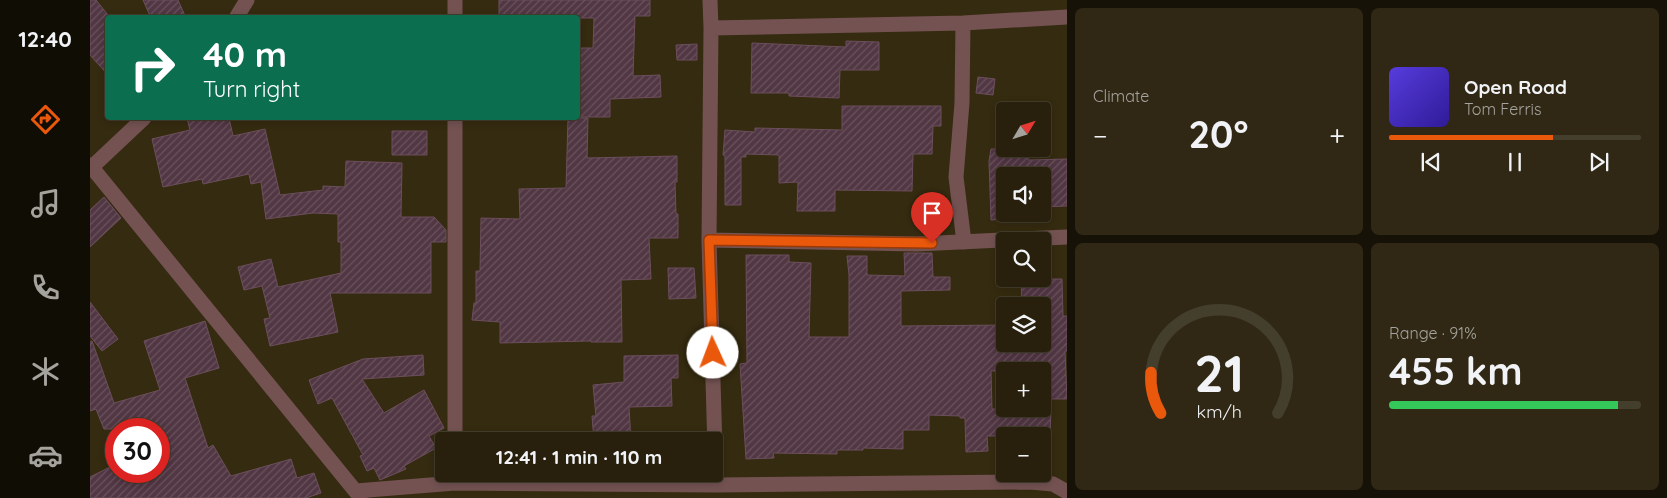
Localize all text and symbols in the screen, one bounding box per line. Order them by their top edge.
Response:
text: 12:40 [18,25,72,53]
text: 40 m [203,32,287,76]
icon: right [120,35,185,100]
text: Turn right [203,75,300,103]
text: Open Road [1464,75,1567,99]
text: Climate [1093,86,1149,106]
text: Tom Ferris [1464,99,1541,119]
icon: directions [28,102,63,137]
north arrow [996,102,1051,158]
map controls [996,102,1051,482]
text: 20° [1188,110,1248,158]
text: − [1093,118,1108,153]
text: + [1329,118,1345,153]
icon: previous [1417,148,1445,176]
icon: pause [1501,148,1529,176]
icon: next [1585,148,1613,176]
button: sound [996,167,1051,222]
icon: music [28,186,63,221]
pin [911,192,953,243]
icon: arrive [918,199,946,227]
button: search [996,232,1051,287]
icon: phone [28,270,63,305]
button: layers [996,297,1051,352]
text: Range · 91% [1389,323,1477,343]
position arrow [686,326,738,378]
text: 21 [1194,340,1244,405]
text: 455 km [1389,347,1522,395]
icon: climate [28,354,63,389]
button: + [996,362,1051,417]
text: km/h [1196,400,1242,422]
speed limit sign: 30 [105,418,170,483]
button: − [996,427,1051,482]
icon: car [28,438,63,473]
text: 12:41 · 1 min · 110 m [496,445,662,469]

